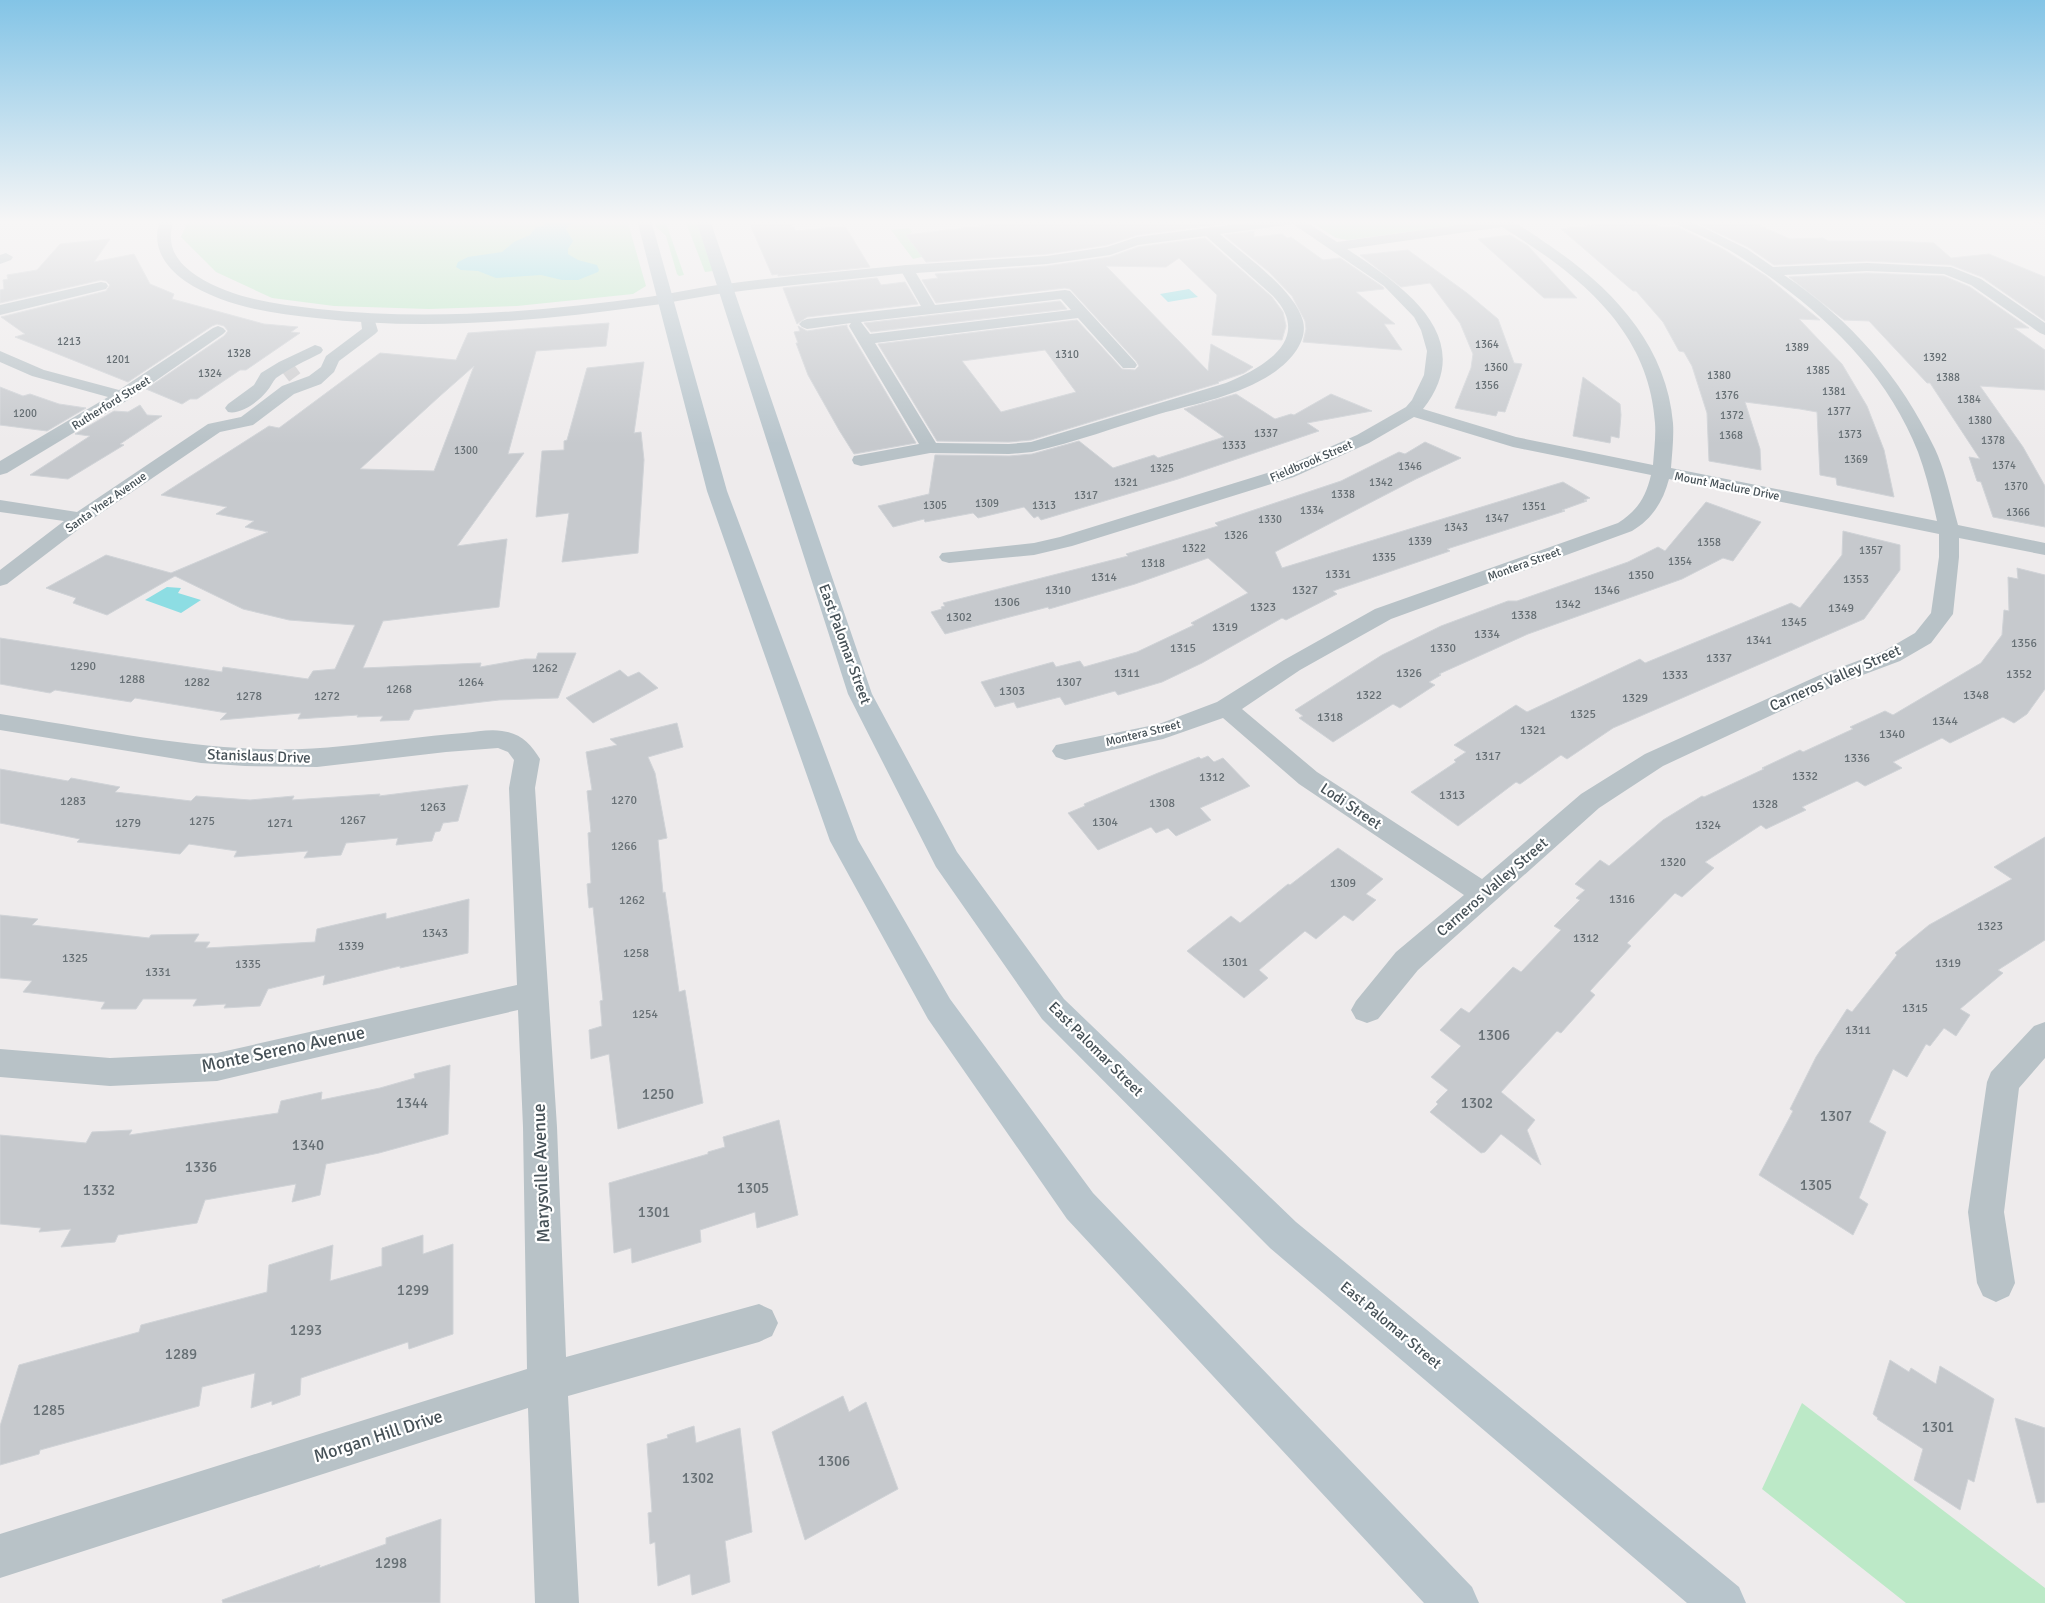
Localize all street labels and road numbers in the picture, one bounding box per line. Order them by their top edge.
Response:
street label: Rutherford Street [69,373,153,434]
street label: Fieldbrook Street [1268,437,1355,486]
street label: Santa Ynez Avenue [63,469,150,536]
street label: Mount Maclure Drive [1673,469,1781,504]
street label: Montera Street [1485,544,1563,585]
street label: East Palomar Street [815,582,875,706]
street label: Carneros Valley Street [1767,641,1903,715]
street label: Montera Street [1104,717,1182,750]
street label: Stanislaus Drive [207,745,311,767]
street label: Lodi Street [1317,779,1385,833]
street label: Carneros Valley Street [1433,834,1551,940]
street label: East Palomar Street [1045,998,1147,1100]
street label: Monte Sereno Avenue [199,1021,367,1077]
street label: Marysville Avenue [528,1103,554,1243]
street label: East Palomar Street [1337,1277,1445,1373]
street label: Morgan Hill Drive [311,1405,445,1467]

